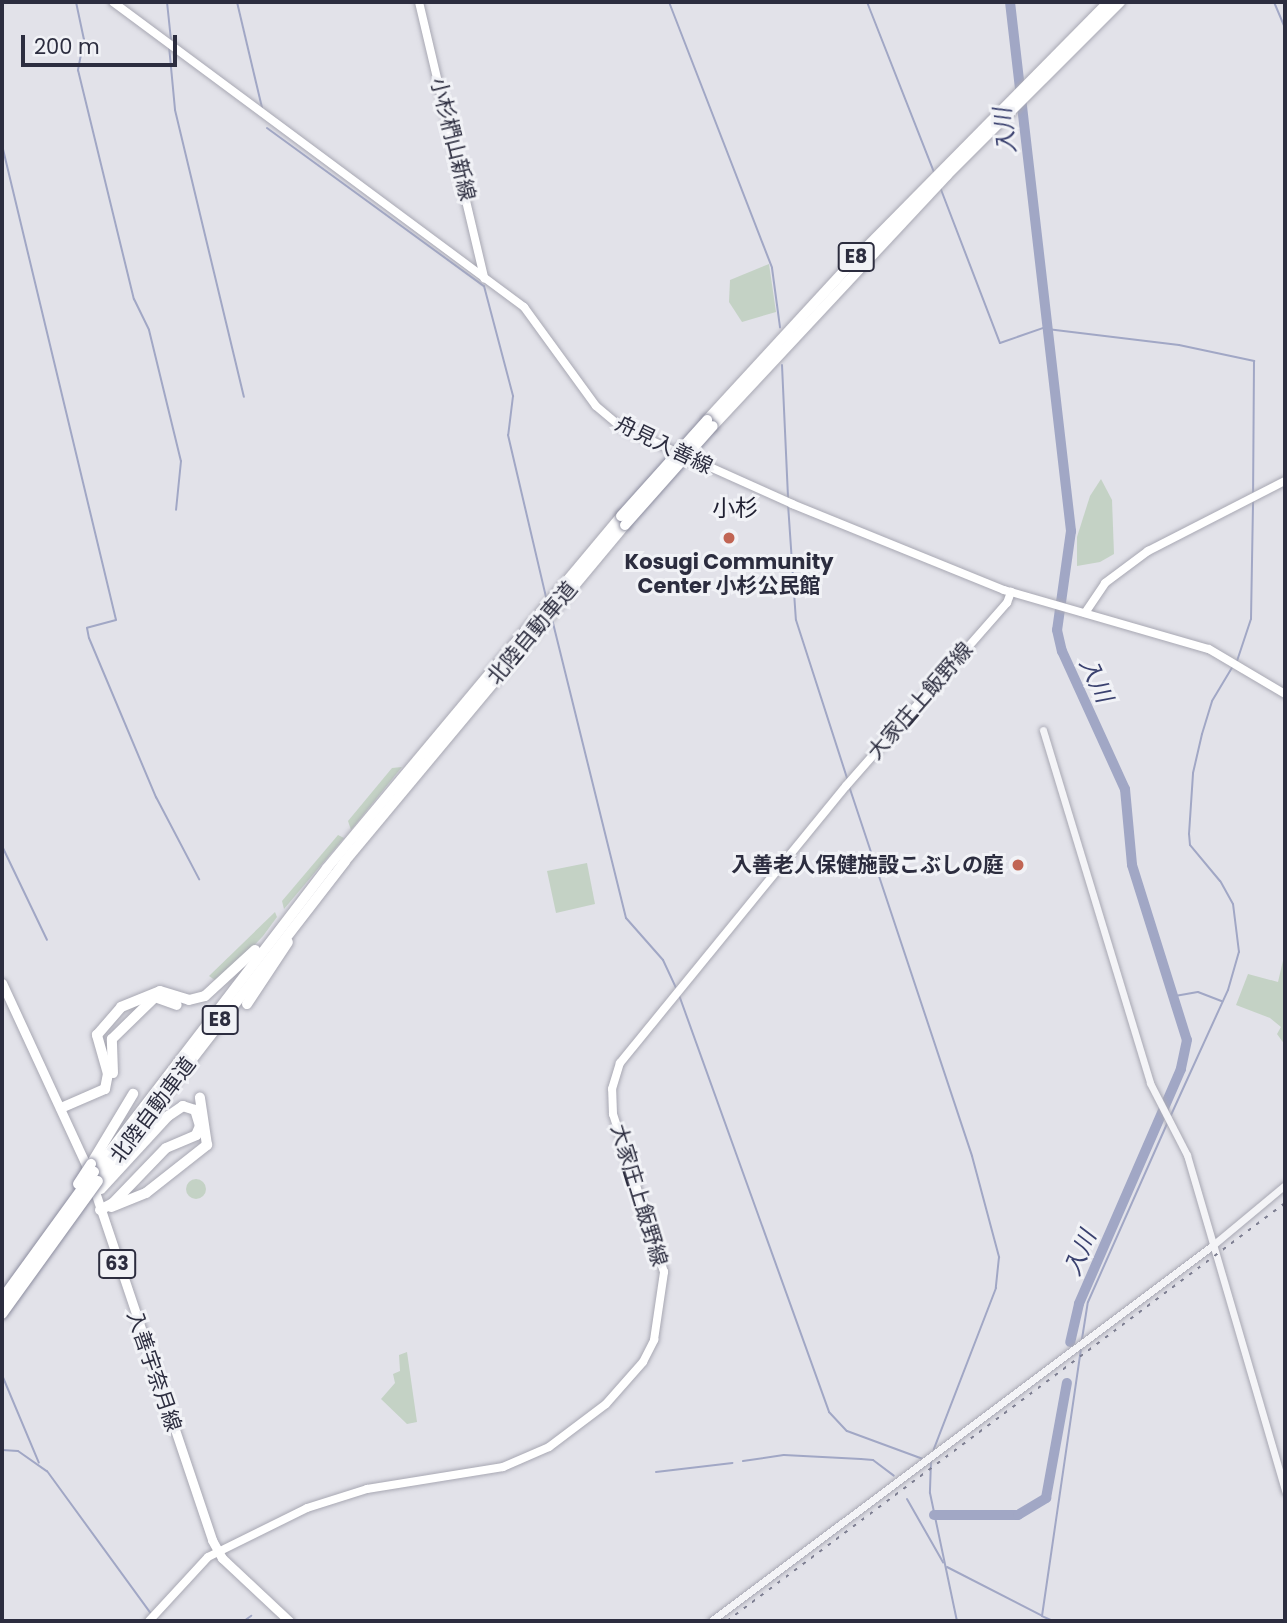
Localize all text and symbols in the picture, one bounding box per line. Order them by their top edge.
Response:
scale bar [24,21,180,65]
text: 200 m [34,32,100,61]
street label: 小杉椚山新線 [426,75,480,203]
water label: 入川 [988,106,1022,156]
road number: E8 [837,242,875,272]
street label: 舟見入善線 [611,411,717,479]
district label: 小杉 [712,494,758,522]
marker: Kosugi Community Center 小杉公民館 [721,530,737,546]
place label: Kosugi Community Center 小杉公民館 [625,549,833,599]
street label: 北陸自動車道 [482,577,582,689]
street label: 大家庄上飯野線 [862,637,978,765]
water label: 入川 [1074,653,1118,707]
place label: 入善老人保健施設こぶしの庭 [731,852,1004,878]
marker: 入善老人保健施設こぶしの庭 [1010,857,1026,873]
road number: E8 [201,1004,239,1036]
street label: 北陸自動車道 [105,1052,201,1168]
street label: 大家庄上飯野線 [605,1121,673,1269]
water label: 入川 [1058,1226,1102,1280]
road number: 63 [98,1248,136,1280]
street label: 入善宇奈月線 [122,1307,186,1435]

